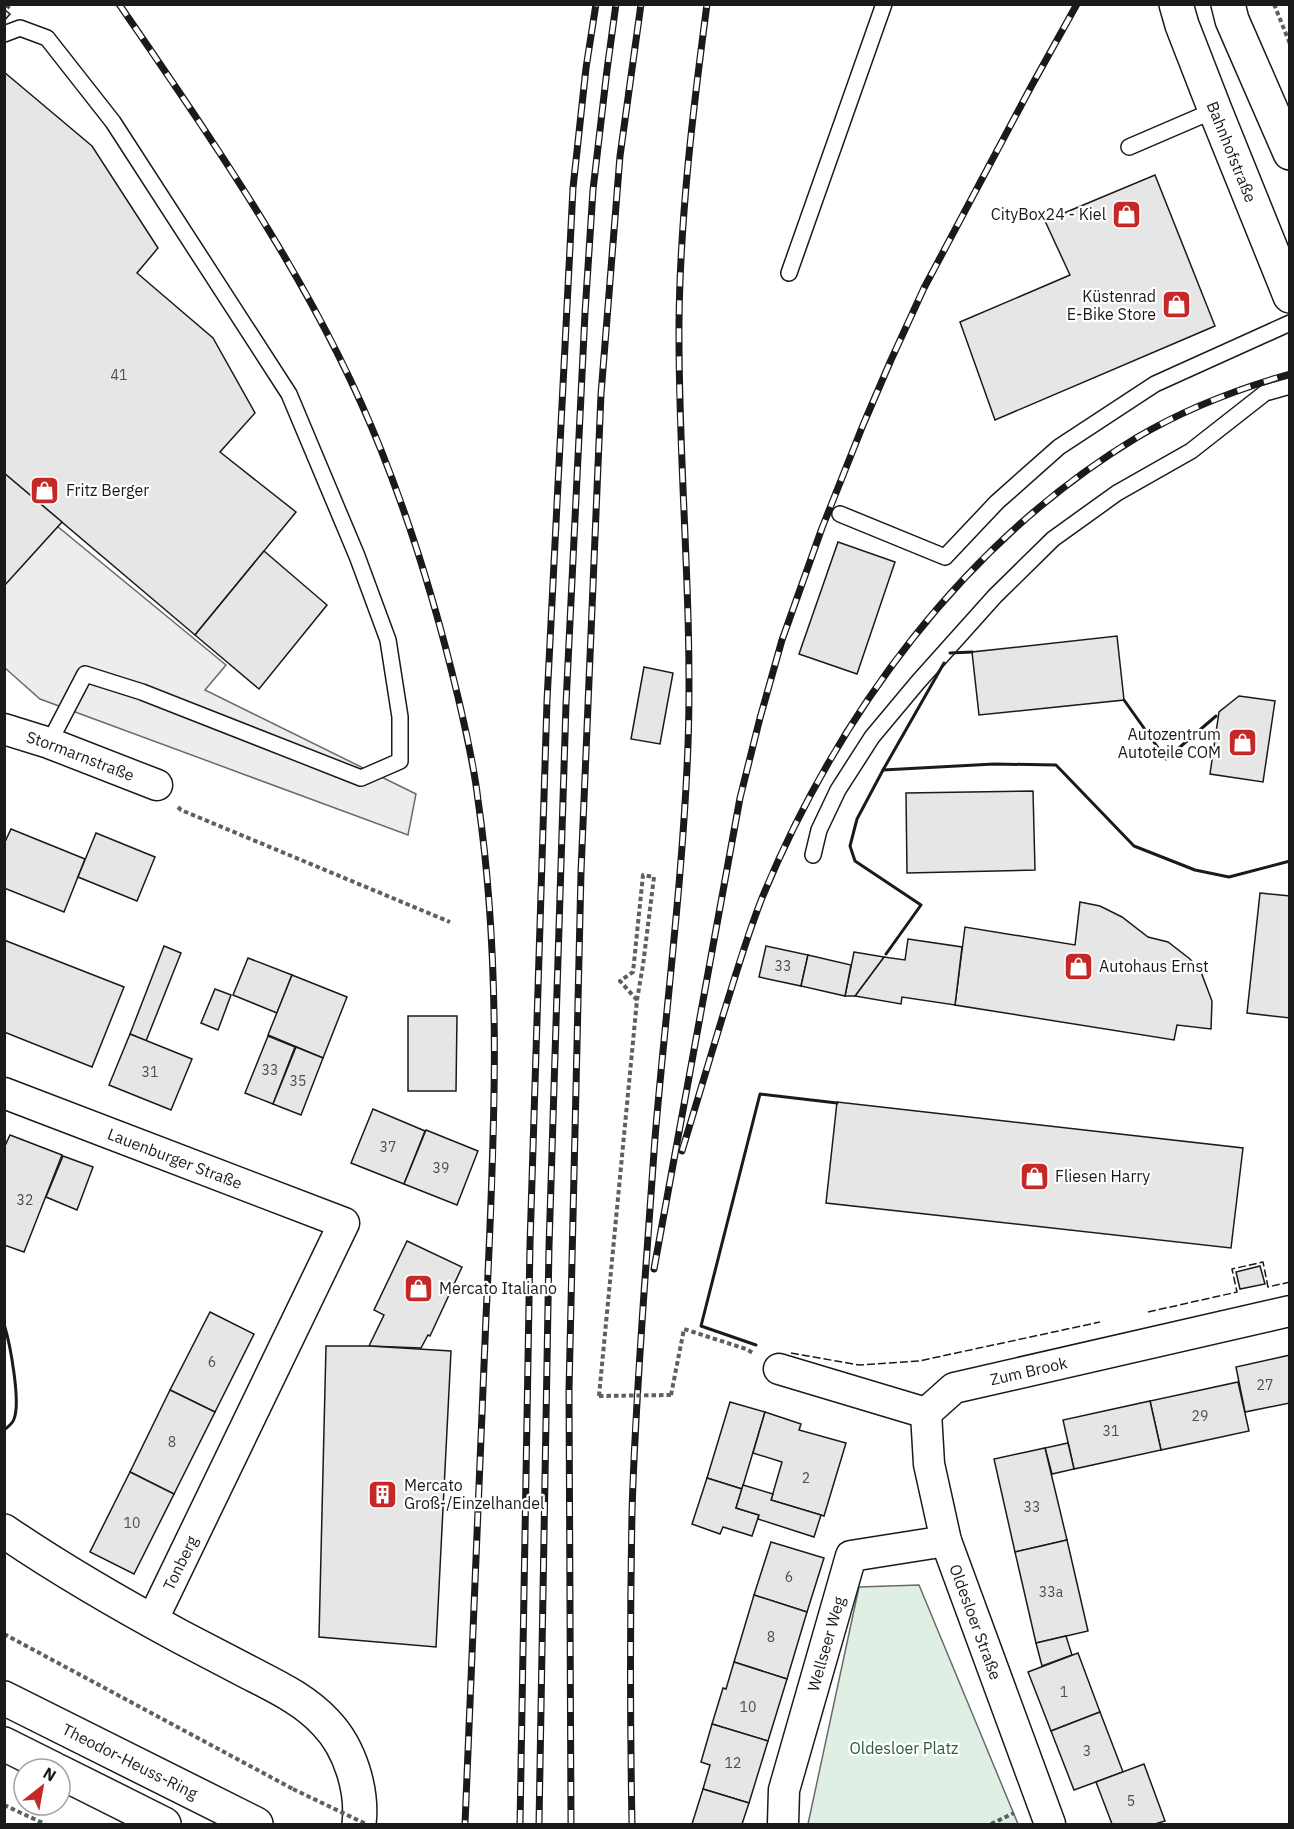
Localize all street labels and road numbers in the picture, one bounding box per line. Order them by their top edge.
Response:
street label: Bahnhofstraße [1203,98,1261,205]
street label: Stormarnstraße [24,727,137,785]
street label: Lauenburger Straße [105,1124,245,1193]
street label: Zum Brook [988,1352,1070,1389]
street label: Tonberg [158,1532,202,1594]
street label: Oldesloer Straße [945,1561,1006,1683]
street label: Wellseer Weg [803,1594,849,1694]
street label: Theodor-Heuss-Ring [59,1719,202,1804]

